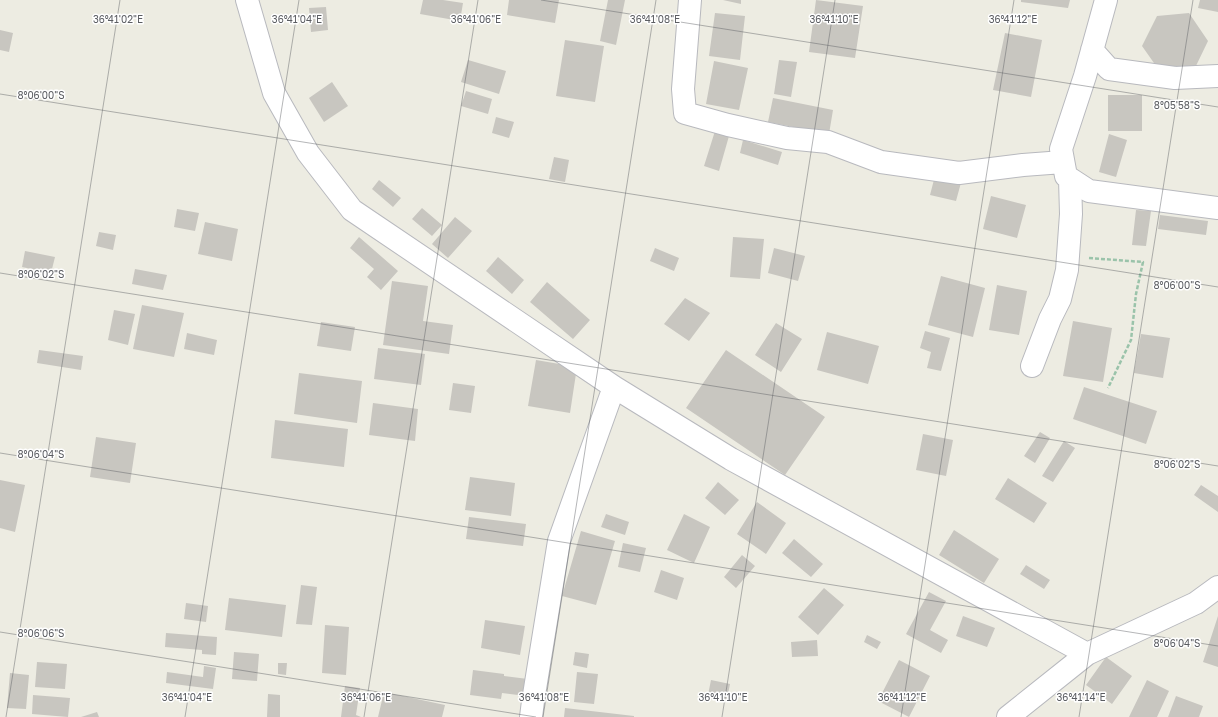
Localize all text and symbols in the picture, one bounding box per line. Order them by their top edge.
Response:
text: 36°41'02"E [93,13,143,25]
text: 36°41'04"E [272,13,322,25]
text: 36°41'06"E [451,13,501,25]
text: 36°41'08"E [630,13,680,25]
text: 36°41'10"E [809,13,859,25]
text: 36°41'12"E [989,13,1037,25]
text: 8°06'00"S [17,89,65,101]
text: 8°05'58"S [1154,99,1200,111]
text: 8°06'02"S [18,268,64,280]
text: 8°06'00"S [1153,279,1201,291]
text: 8°06'04"S [17,448,65,460]
text: 8°06'02"S [1154,458,1200,470]
text: 8°06'06"S [18,627,65,639]
text: 8°06'04"S [1153,637,1201,649]
text: 36°41'04"E [162,691,212,703]
text: 36°41'06"E [341,691,391,703]
text: 36°41'08"E [519,691,569,703]
text: 36°41'10"E [698,691,748,703]
text: 36°41'12"E [878,691,926,703]
text: 36°41'14"E [1057,691,1106,703]

